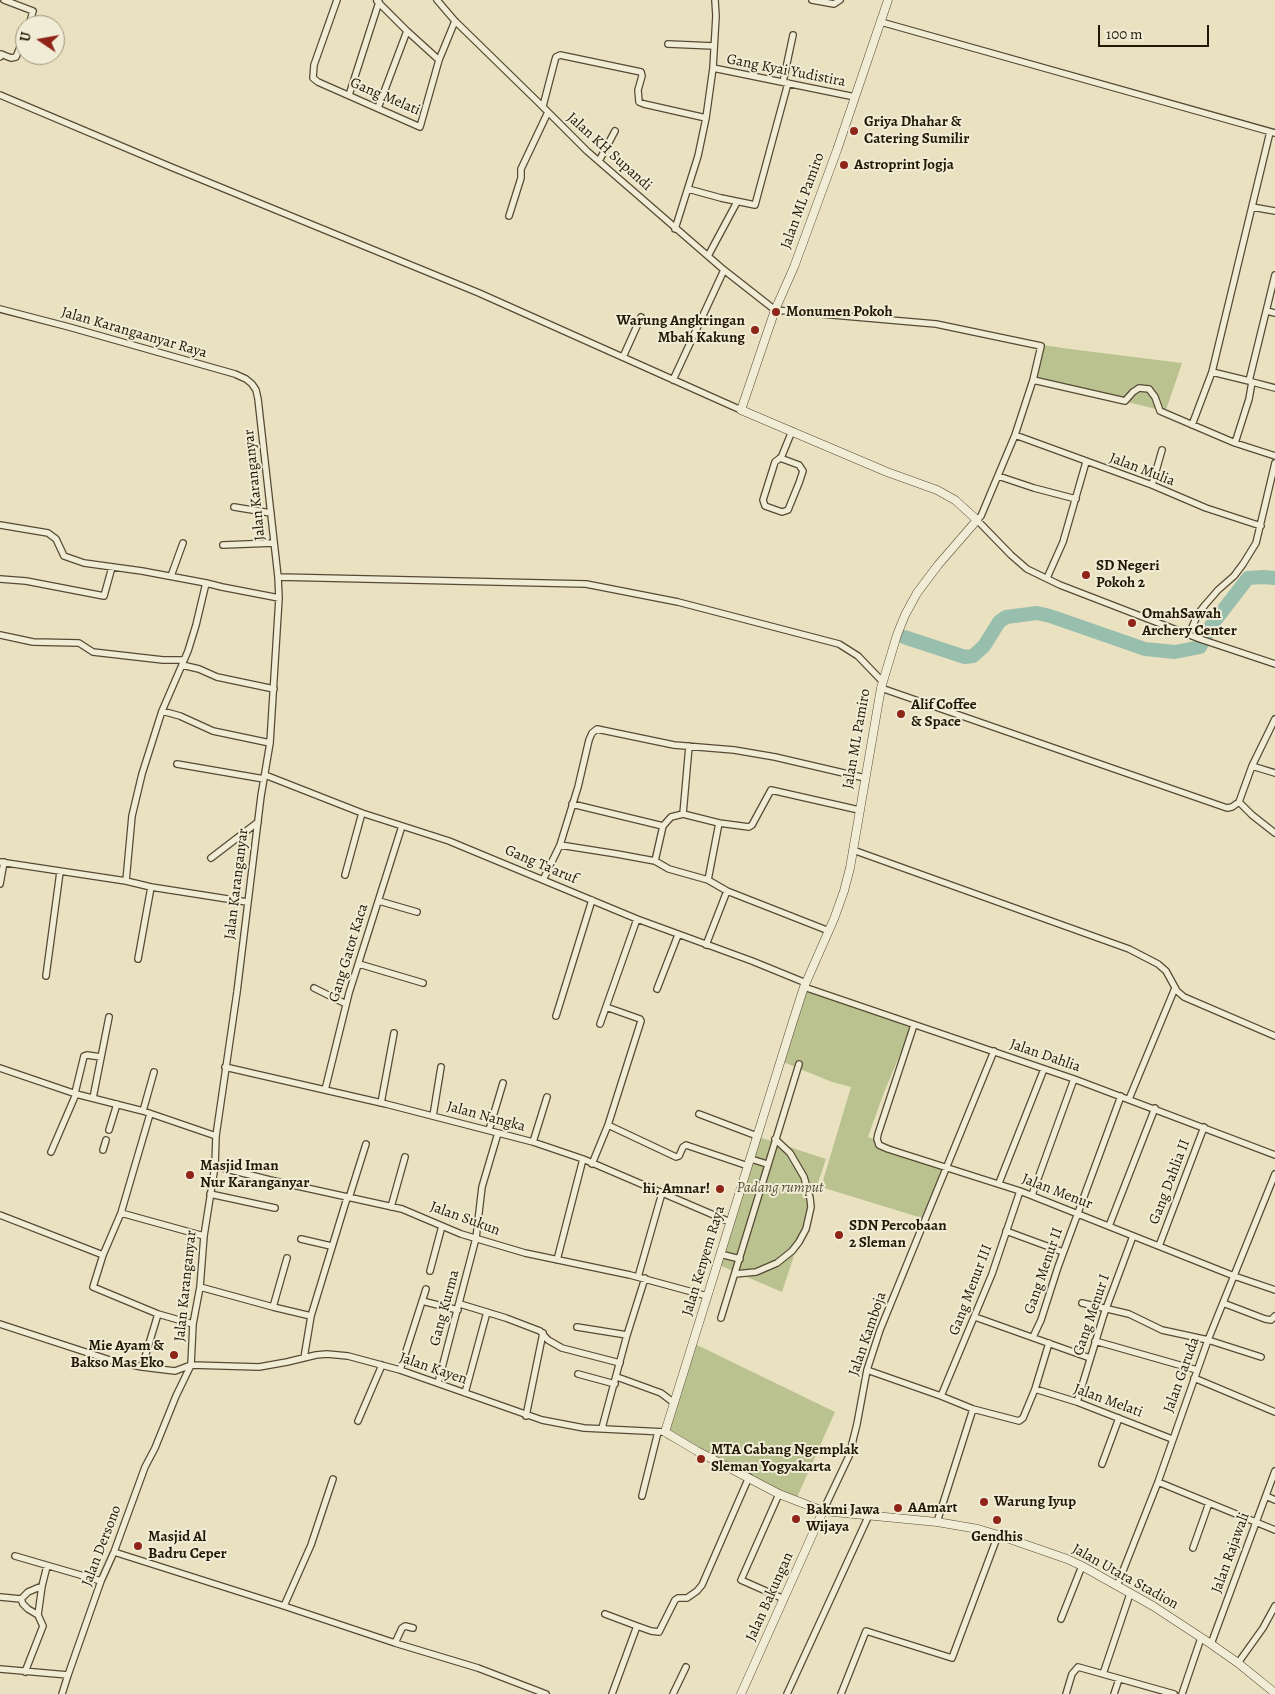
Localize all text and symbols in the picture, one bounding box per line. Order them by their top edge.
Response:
north arrow [15,15,65,65]
scale bar [1100,15,1211,47]
text: 100 m [1106,24,1143,44]
text: U [16,31,36,43]
street label: Gang Kyai Yudistira [725,51,847,91]
street label: Gang Melati [347,74,423,120]
street label: Jalan KH Supandi [563,109,655,195]
place label: Griya Dhahar & Catering Sumilir [864,113,969,148]
marker: Griya Dhahar & Catering Sumilir [848,125,860,137]
street label: Jalan ML Pamiro [777,150,829,252]
place label: Astroprint Jogja [854,156,954,174]
marker: Astroprint Jogja [838,159,850,171]
place label: Monumen Pokoh [786,303,893,321]
street label: Jalan Karangaanyar Raya [59,304,209,362]
marker: Monumen Pokoh [770,306,782,318]
place label: Warung Angkringan Mbah Kakung [616,312,745,347]
marker: Warung Angkringan Mbah Kakung [749,324,761,336]
street label: Jalan Karanganyar [240,428,270,542]
street label: Jalan Mulia [1107,449,1177,491]
place label: SD Negeri Pokoh 2 [1096,557,1160,592]
marker: SD Negeri Pokoh 2 [1080,569,1092,581]
place label: OmahSawah Archery Center [1142,605,1237,640]
marker: OmahSawah Archery Center [1126,617,1138,629]
street label: Jalan ML Pamiro [839,688,875,790]
place label: Alif Coffee & Space [911,696,977,731]
marker: Alif Coffee & Space [895,708,907,720]
street label: Jalan Karanganyar [221,827,253,941]
street label: Gang Ta'aruf [502,842,580,888]
street label: Gang Gatot Kaca [325,902,373,1004]
street label: Jalan Dahlia [1007,1035,1083,1077]
street label: Jalan Nangka [445,1098,527,1136]
street label: Gang Dahlia II [1146,1137,1194,1227]
place label: Masjid Iman Nur Karanganyar [200,1157,309,1192]
marker: Masjid Iman Nur Karanganyar [184,1169,196,1181]
street label: Jalan Menur [1019,1170,1095,1214]
park label: Padang rumput [737,1179,823,1197]
place label: hi, Amnar! [643,1180,710,1198]
marker: hi, Amnar! [714,1183,726,1195]
street label: Jalan Sukun [428,1198,502,1240]
street label: Jalan Kenyem Raya [679,1204,729,1318]
place label: SDN Percobaan 2 Sleman [849,1217,947,1252]
street label: Gang Menur II [1021,1225,1067,1317]
street label: Jalan Karanganyar [171,1229,201,1343]
marker: SDN Percobaan 2 Sleman [833,1229,845,1241]
street label: Gang Menur III [945,1242,997,1338]
street label: Gang Kurma [426,1268,464,1348]
street label: Gang Menur I [1070,1272,1114,1358]
street label: Jalan Kamboja [845,1290,891,1378]
street label: Jalan Garuda [1160,1335,1204,1415]
place label: Mie Ayam & Bakso Mas Eko [70,1337,164,1372]
marker: Mie Ayam & Bakso Mas Eko [168,1349,180,1361]
street label: Jalan Kayen [397,1349,469,1389]
street label: Jalan Melati [1071,1380,1145,1422]
place label: MTA Cabang Ngemplak Sleman Yogyakarta [711,1441,858,1476]
marker: MTA Cabang Ngemplak Sleman Yogyakarta [695,1453,707,1465]
place label: Warung Iyup [994,1493,1076,1511]
marker: Warung Iyup [978,1496,990,1508]
place label: AAmart [908,1499,957,1517]
place label: Bakmi Jawa Wijaya [806,1501,880,1536]
marker: AAmart [892,1502,904,1514]
street label: Jalan Dersono [78,1503,126,1589]
street label: Jalan Rajawali [1208,1510,1254,1596]
marker: Bakmi Jawa Wijaya [790,1513,802,1525]
marker: Gendhis [991,1514,1003,1526]
place label: Masjid Al Badru Ceper [148,1528,227,1563]
place label: Gendhis [971,1528,1023,1546]
marker: Masjid Al Badru Ceper [132,1540,144,1552]
street label: Jalan Utara Stadion [1069,1540,1181,1614]
street label: Jalan Bakungan [742,1550,798,1644]

